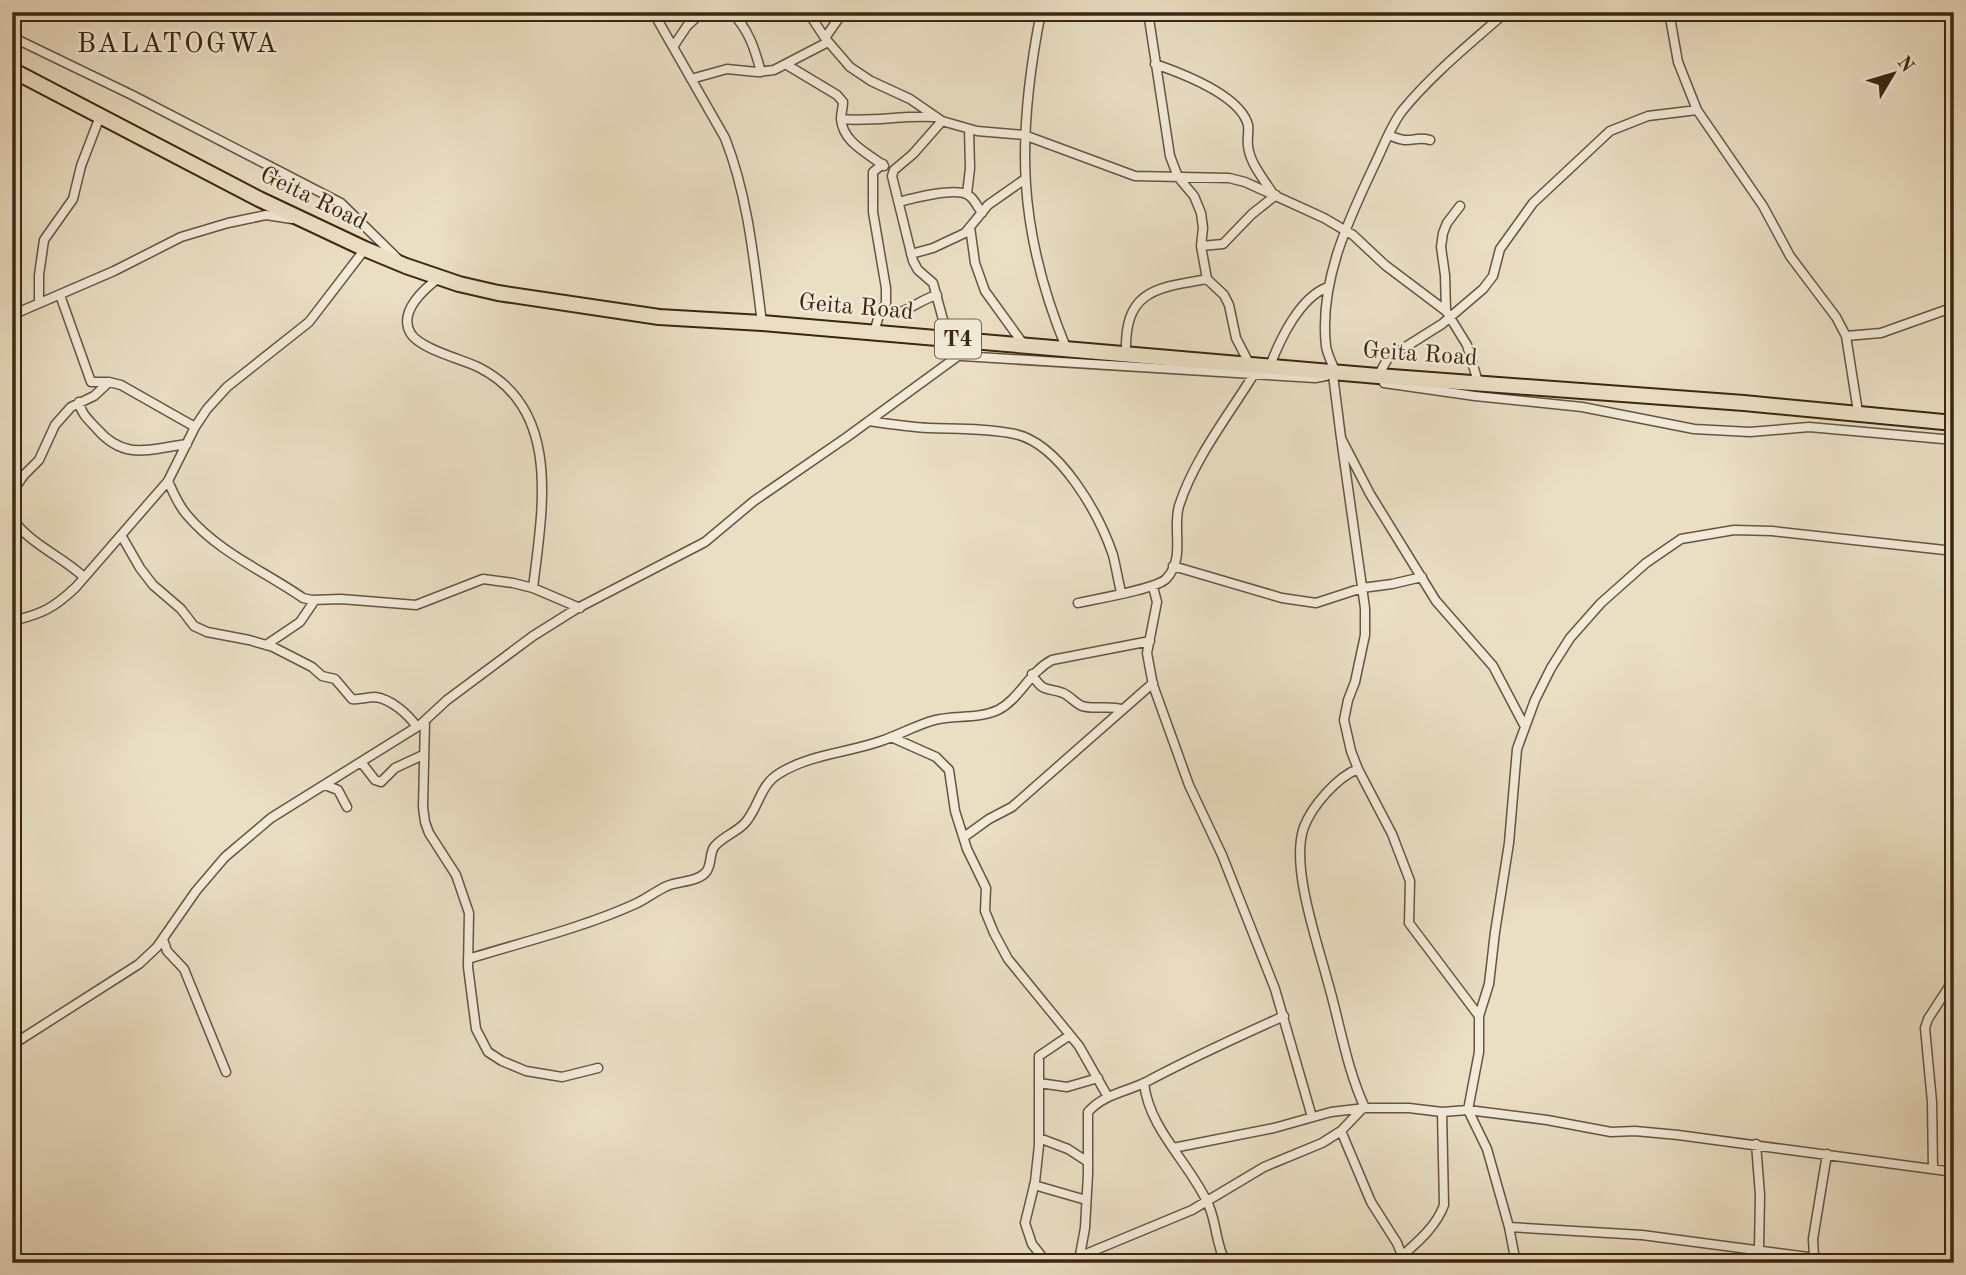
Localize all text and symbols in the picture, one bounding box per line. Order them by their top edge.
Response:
district label: BALATOGWA [77,31,279,59]
north arrow [1857,38,1927,108]
text: N [1892,53,1917,77]
street label: Geita Road [256,163,370,235]
street label: Geita Road [798,291,914,325]
road number: T4 [935,320,981,358]
street label: Geita Road [1362,339,1478,371]

